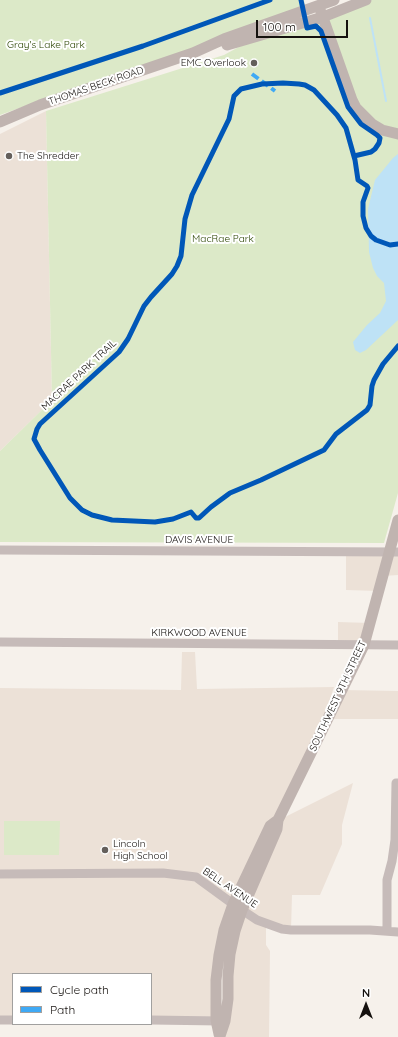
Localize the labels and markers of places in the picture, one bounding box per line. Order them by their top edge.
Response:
place label: EMC Overlook [181,57,246,69]
marker: EMC Overlook [249,58,259,68]
place label: The Shredder [17,150,79,162]
marker: The Shredder [4,151,14,161]
place label: Lincoln High School [113,838,168,862]
marker: Lincoln High School [100,845,110,855]

